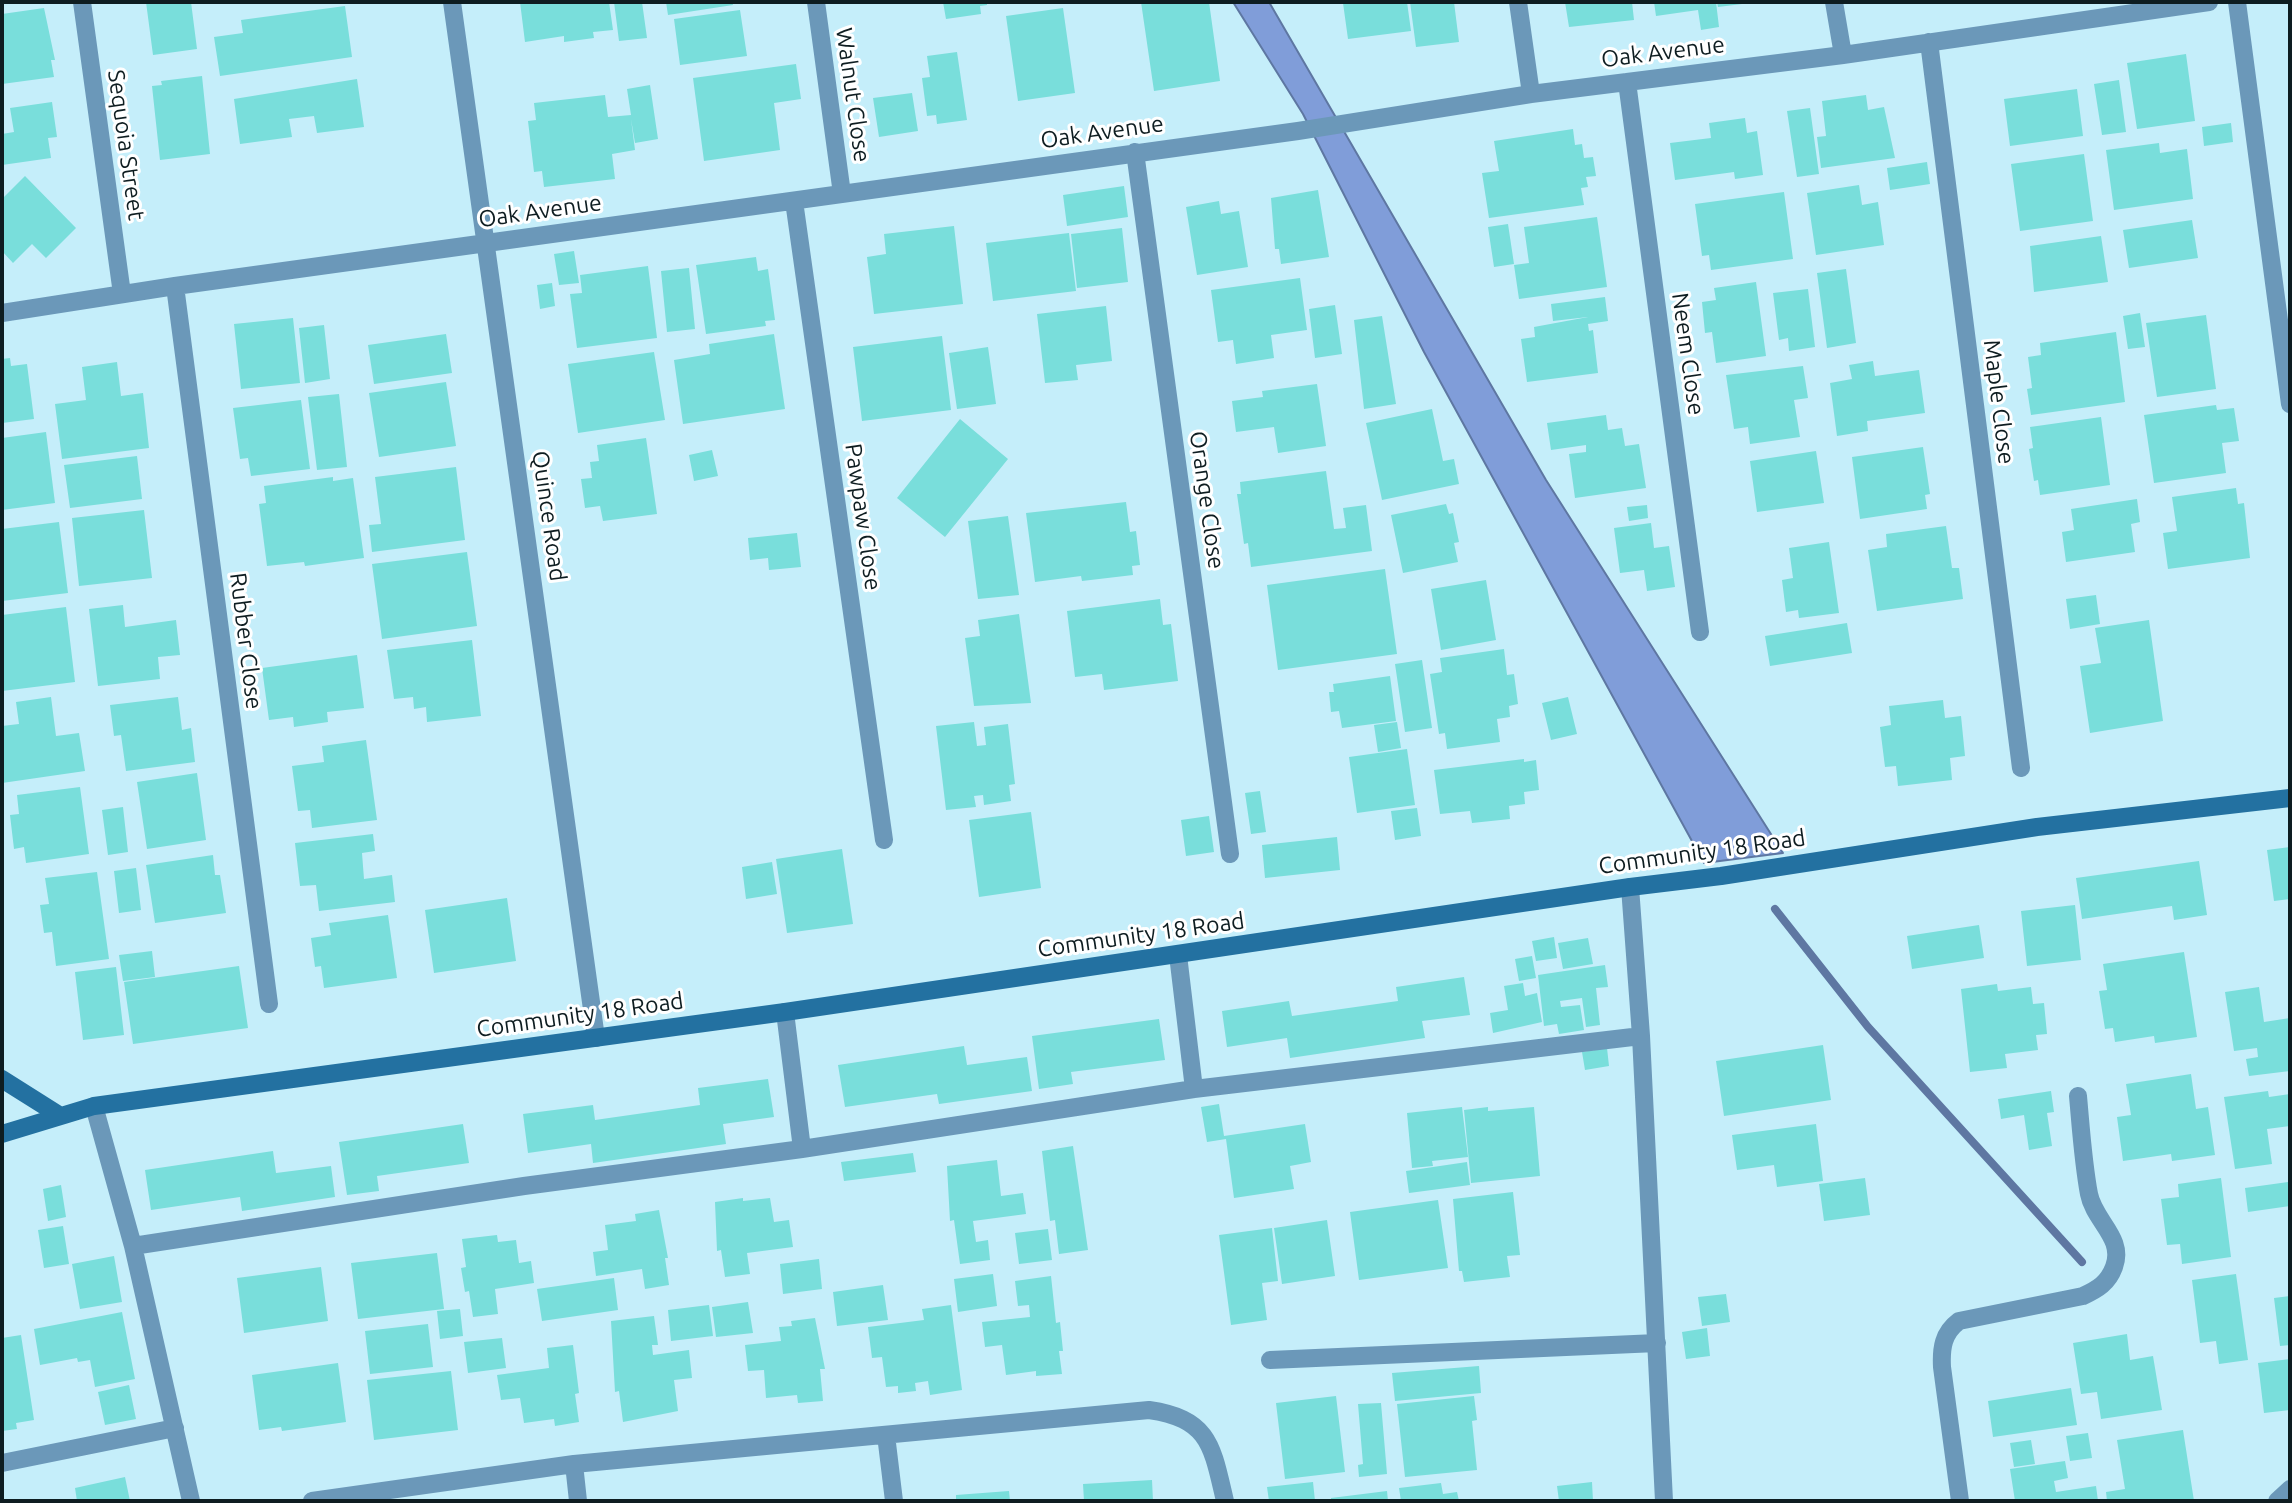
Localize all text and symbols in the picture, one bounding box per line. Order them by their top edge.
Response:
street label: Walnut Close [830,26,876,164]
street label: Oak Avenue [1600,31,1726,73]
street label: Sequoia Street [102,68,150,222]
street label: Oak Avenue [1039,110,1165,154]
street label: Oak Avenue [477,189,603,233]
street label: Neem Close [1666,291,1710,417]
street label: Maple Close [1978,338,2020,466]
street label: Orange Close [1184,429,1230,571]
street label: Pawpaw Close [839,442,887,592]
street label: Quince Road [526,449,572,583]
street label: Rubber Close [224,571,268,711]
street label: Community 18 Road [1597,824,1807,880]
street label: Community 18 Road [1036,907,1246,963]
street label: Community 18 Road [475,987,685,1043]

